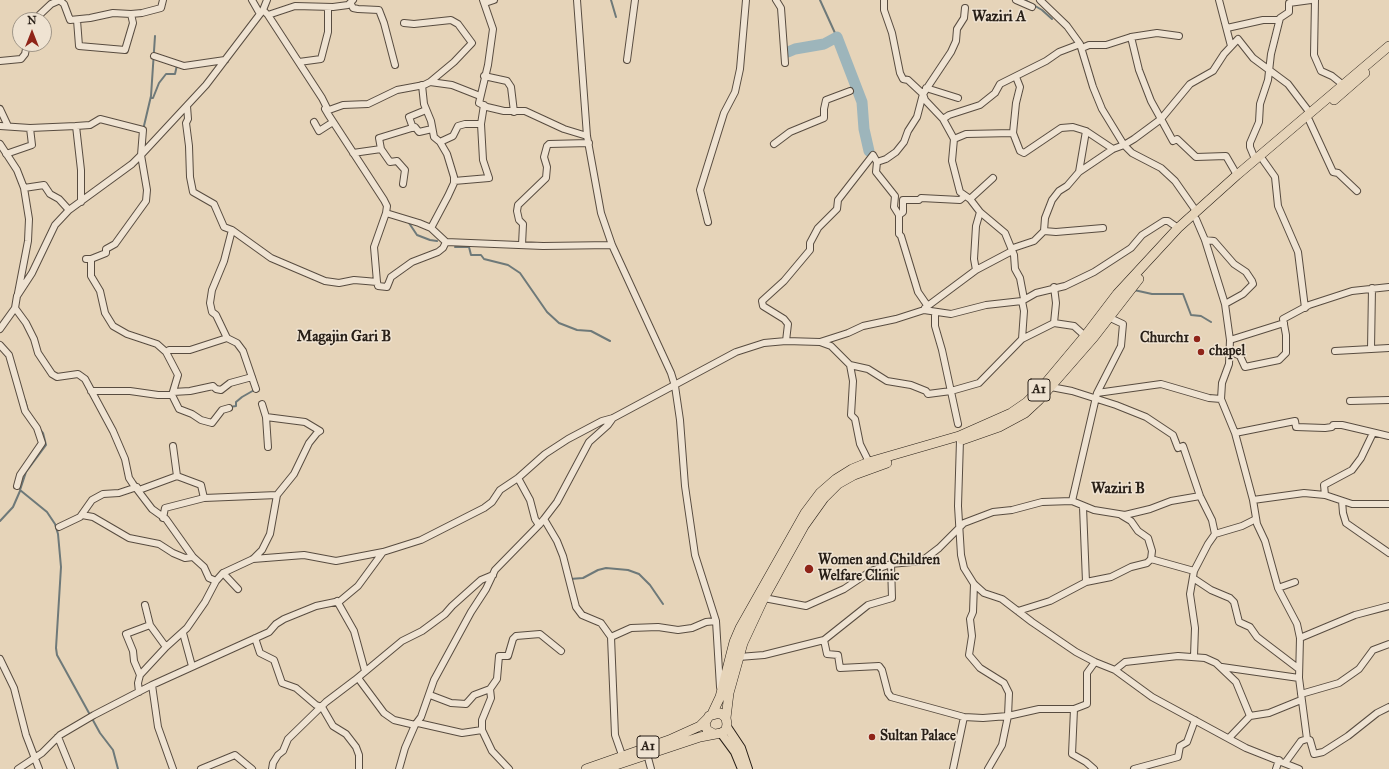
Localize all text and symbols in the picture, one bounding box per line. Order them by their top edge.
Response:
district label: Waziri A [972,8,1026,26]
north arrow [12,12,52,52]
text: N [27,14,37,27]
district label: Magajin Gari B [297,328,391,346]
place label: Church1 [1140,331,1189,347]
marker: Church1 [1192,334,1202,344]
place label: chapel [1209,344,1245,360]
marker: chapel [1196,347,1206,357]
road number: A1 [1028,379,1050,401]
district label: Waziri B [1091,480,1145,498]
place label: Women and Children Welfare Clinic [818,553,940,586]
marker: Women and Children Welfare Clinic [803,563,815,575]
place label: Sultan Palace [880,729,956,745]
marker: Sultan Palace [867,732,877,742]
road number: A1 [637,736,659,758]

